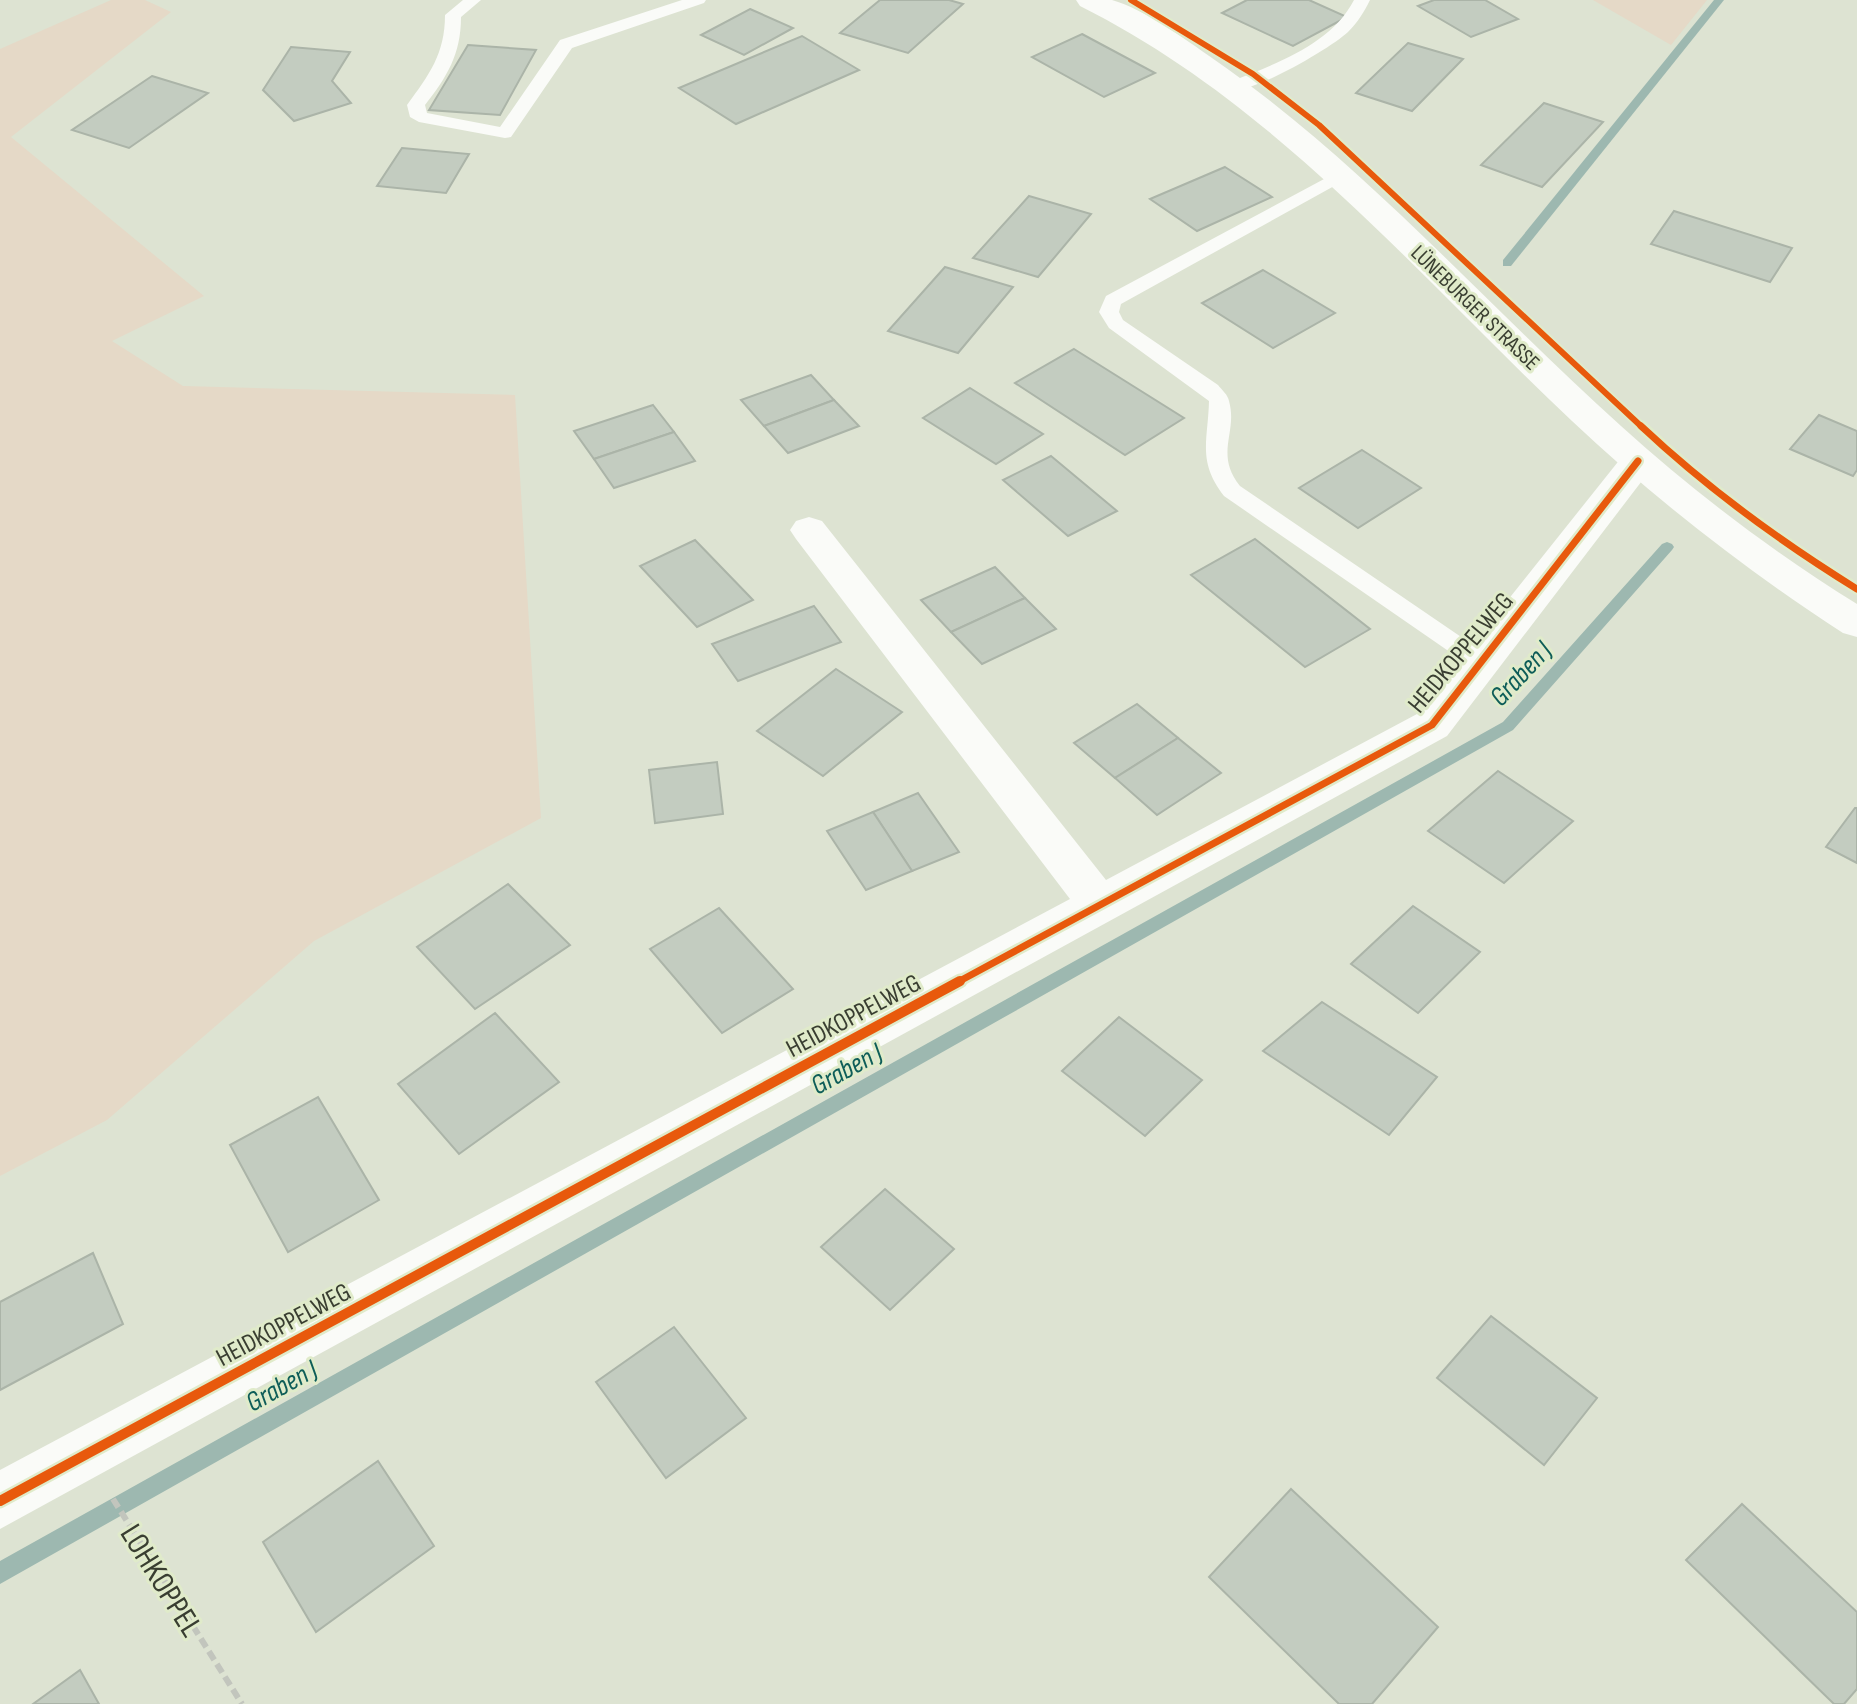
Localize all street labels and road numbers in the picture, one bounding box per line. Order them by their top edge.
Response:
street label: LÜNEBURGER STRASSE [1405,240,1545,376]
street label: HEIDKOPPELWEG [1402,586,1521,720]
street label: HEIDKOPPELWEG [781,968,926,1065]
street label: HEIDKOPPELWEG [211,1277,356,1374]
street label: LOHKOPPEL [111,1517,211,1644]

